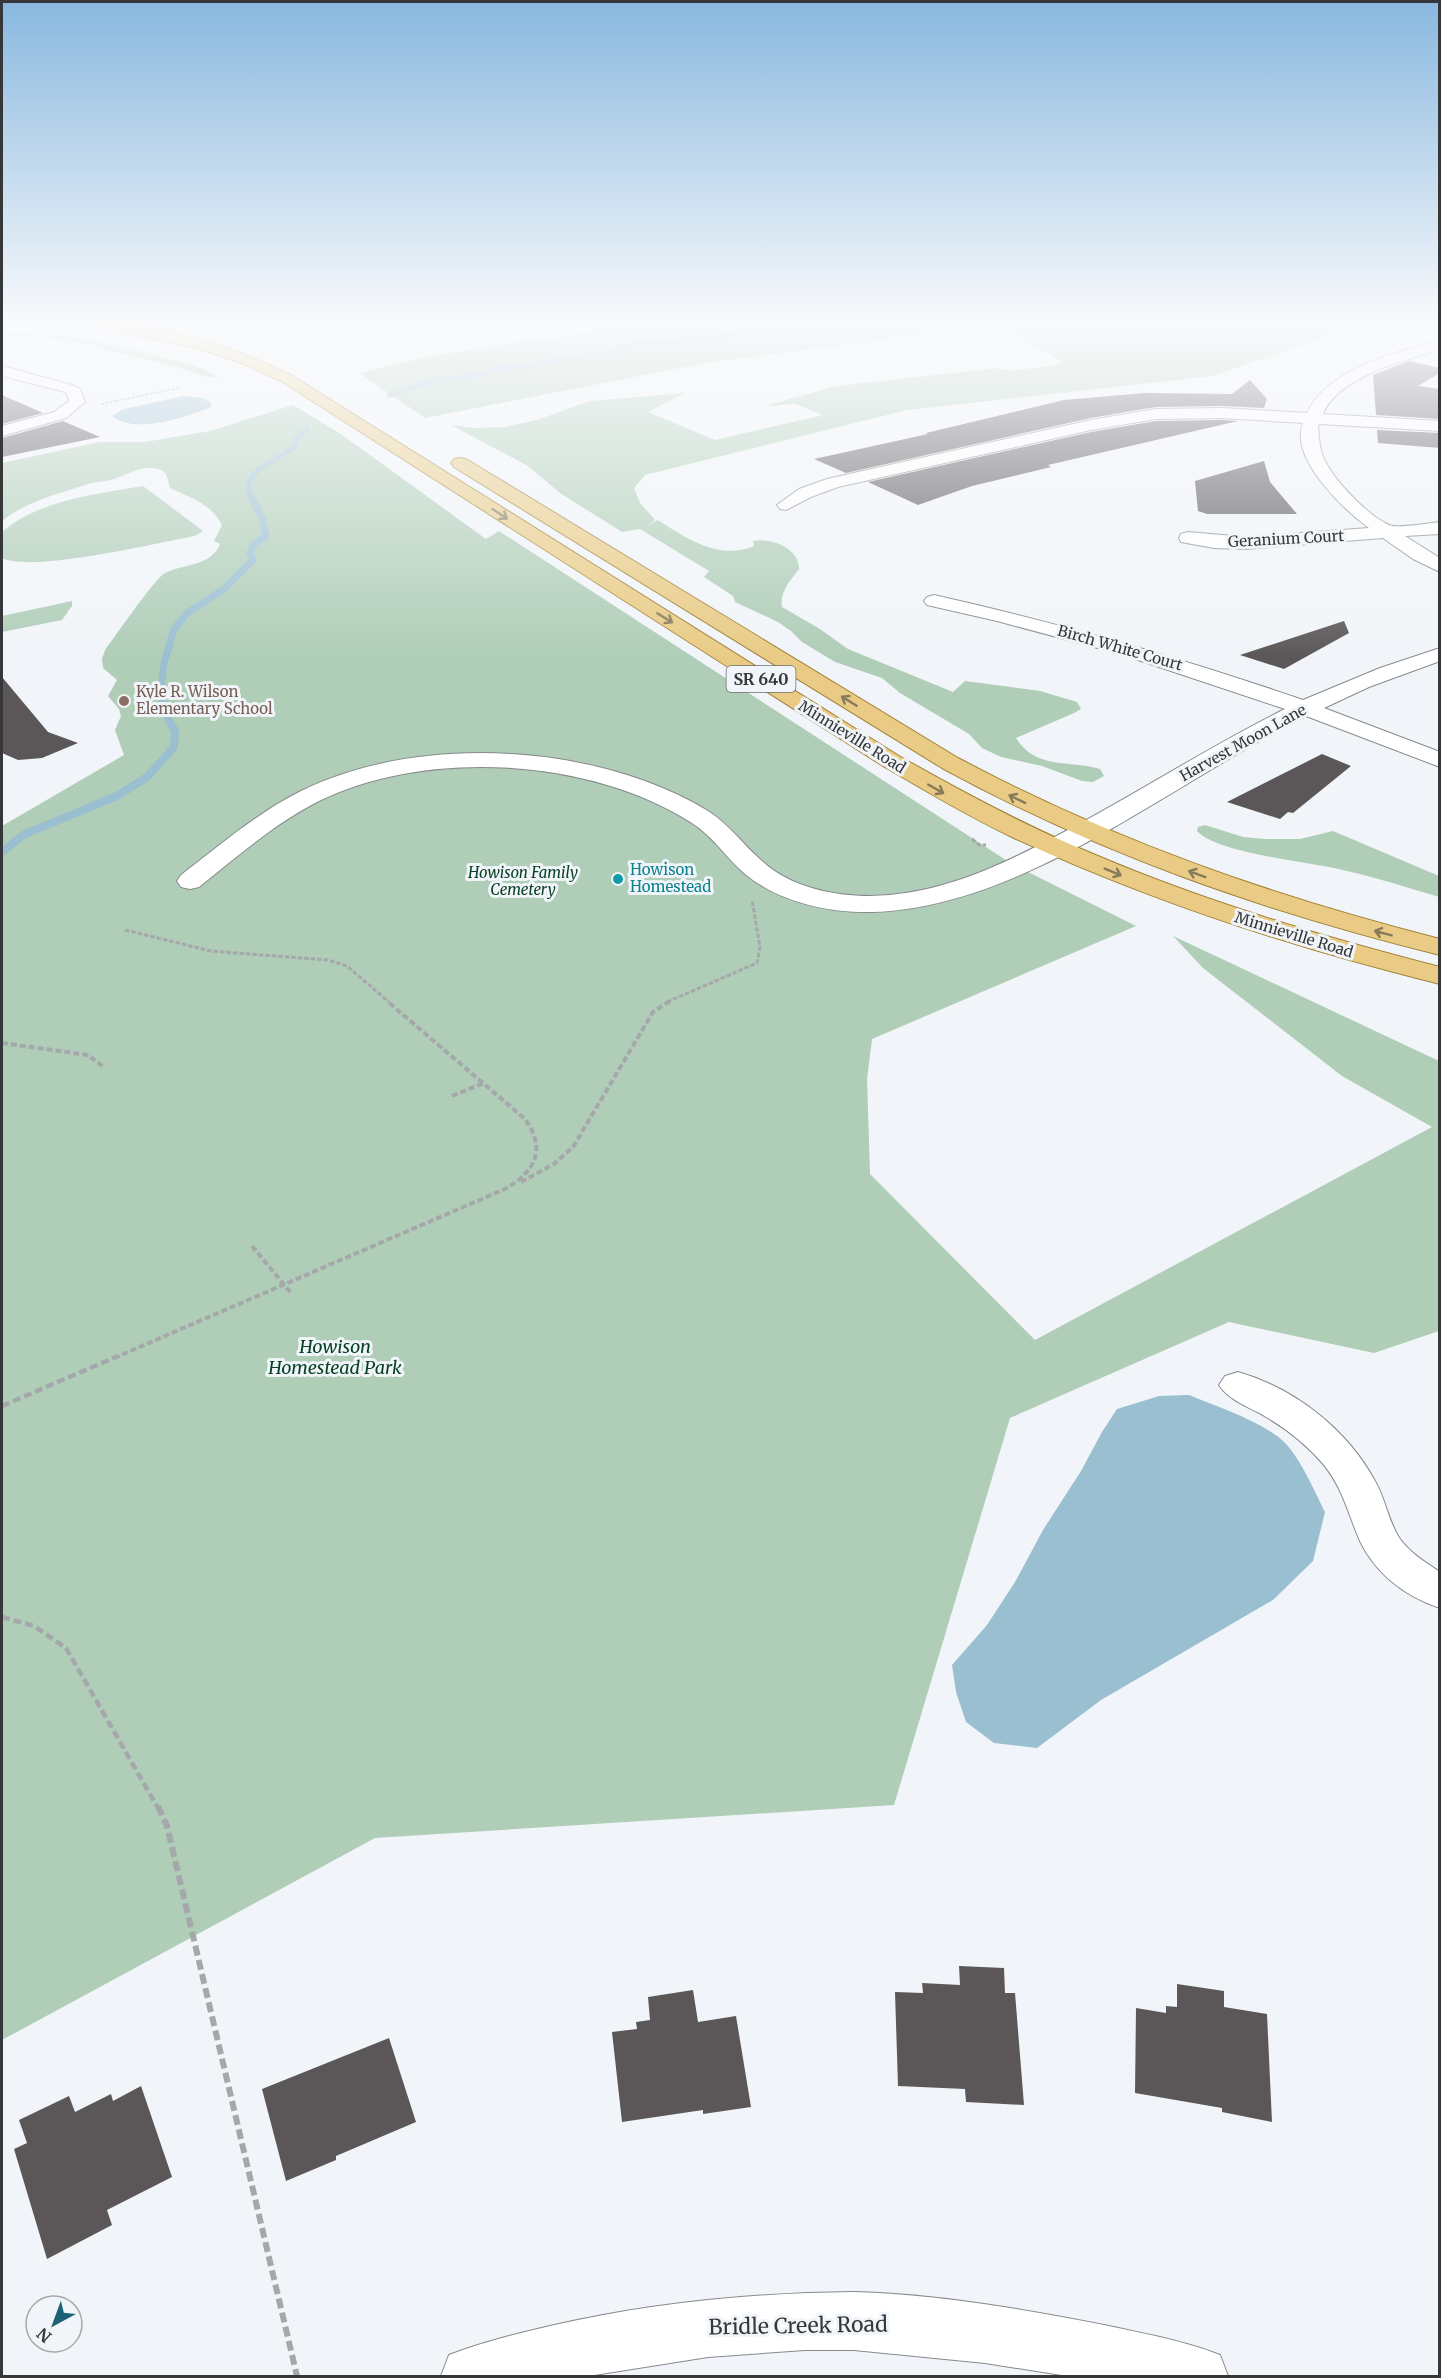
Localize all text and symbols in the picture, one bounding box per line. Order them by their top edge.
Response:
one-way arrow [491,508,508,520]
street label: Geranium Court [1227,526,1345,551]
one-way arrow [656,612,673,625]
street label: Birch White Court [1055,621,1185,674]
road number: SR 640 [726,666,795,692]
place label: Kyle R. Wilson Elementary School [136,682,273,718]
marker: Kyle R. Wilson Elementary School [117,694,131,708]
one-way arrow [841,695,858,707]
street label: Minnieville Road [795,696,909,777]
street label: Harvest Moon Lane [1176,700,1310,785]
one-way arrow [927,784,945,795]
one-way arrow [1008,793,1026,805]
place label: Howison Homestead [630,860,711,896]
park label: Howison Family Cemetery [467,863,578,899]
one-way arrow [1103,867,1121,878]
one-way arrow [1188,867,1207,878]
marker: Howison Homestead [611,872,625,886]
street label: Minnieville Road [1233,907,1356,962]
one-way arrow [1374,926,1393,938]
park label: Howison Homestead Park [267,1335,402,1379]
north arrow [24,2294,84,2354]
street label: Bridle Creek Road [708,2310,888,2341]
text: N [33,2323,55,2347]

